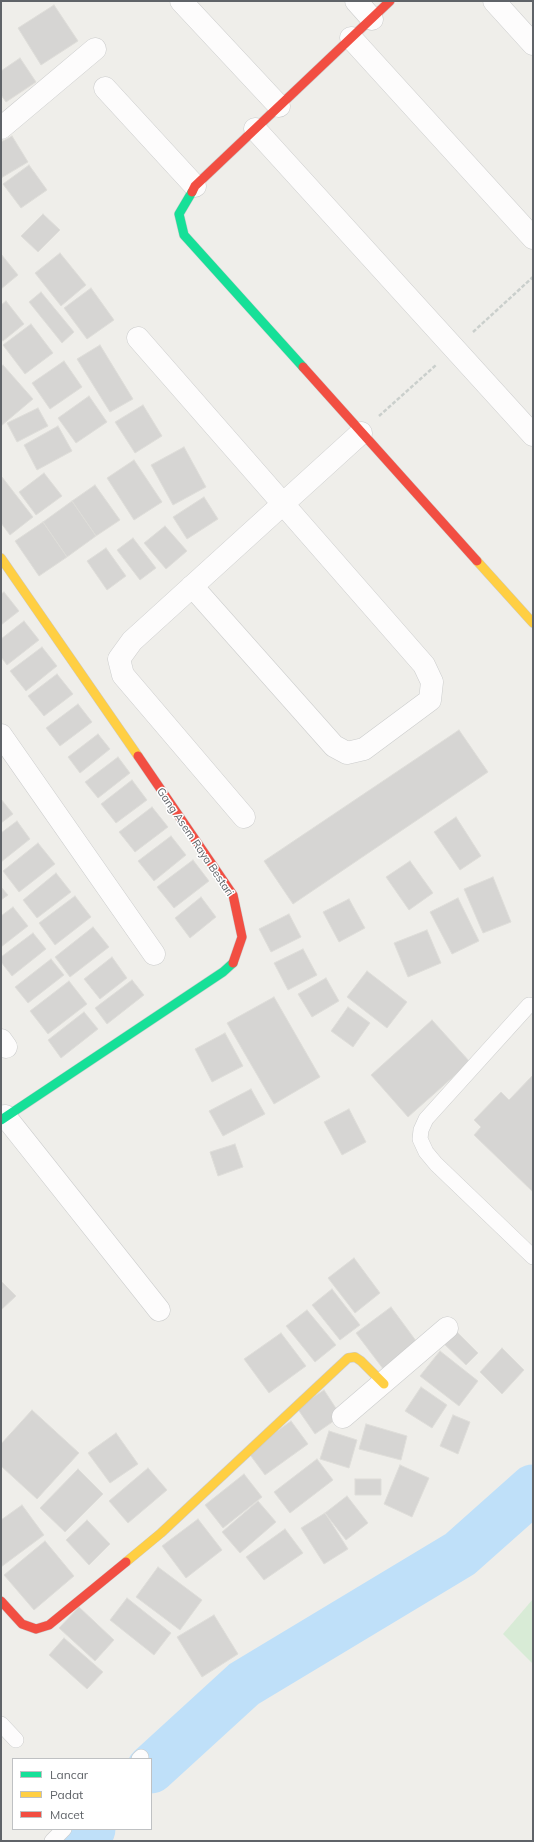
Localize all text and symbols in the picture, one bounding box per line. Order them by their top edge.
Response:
street label: Gang Asem Raya Bestari [154,785,236,899]
legend [12,1758,152,1830]
text: Lancar [50,1767,88,1782]
text: Padat [50,1787,83,1802]
text: Macet [50,1807,84,1822]

